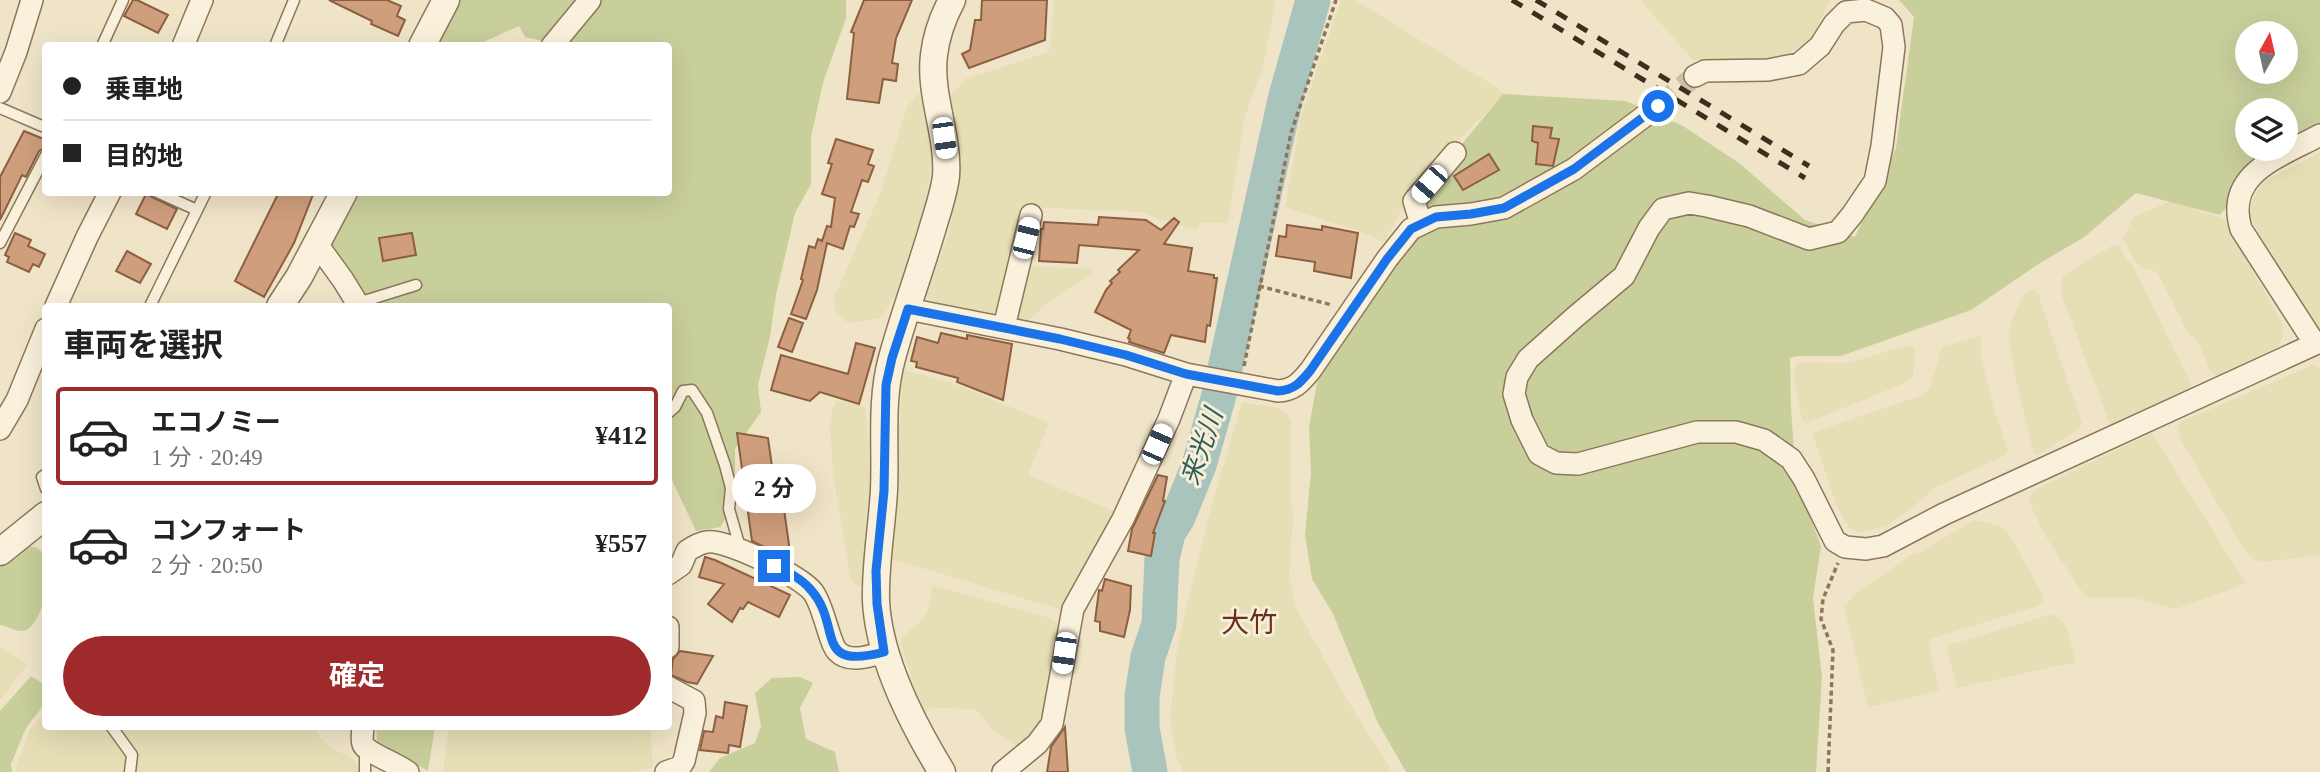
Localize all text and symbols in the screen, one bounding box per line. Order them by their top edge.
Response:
north arrow [2235,21,2298,84]
map controls [2235,21,2298,161]
text: 乗車地 [105,75,183,104]
route start [1642,90,1674,122]
button: layers [2235,98,2298,161]
car [931,116,958,160]
text: 目的地 [105,142,183,171]
car [1408,161,1451,207]
car [1011,215,1042,261]
text: 車両を選択 [63,327,223,363]
water label: 来光川 [1176,403,1229,489]
icon: car [67,405,130,468]
text: エコノミー [151,408,281,437]
text: ¥412 [595,421,647,450]
car [1139,421,1176,467]
text: 1 分 · 20:49 [151,445,263,470]
callout: 2 分 [732,464,816,514]
text: 2 分 [754,476,794,501]
icon: car [67,513,130,576]
text: コンフォート [151,516,306,545]
text: ¥557 [595,529,647,558]
route end [758,550,790,582]
text: 2 分 · 20:50 [151,553,263,578]
district label: 大竹 [1221,607,1277,638]
car [1051,631,1078,675]
button: 確定 [63,636,651,716]

